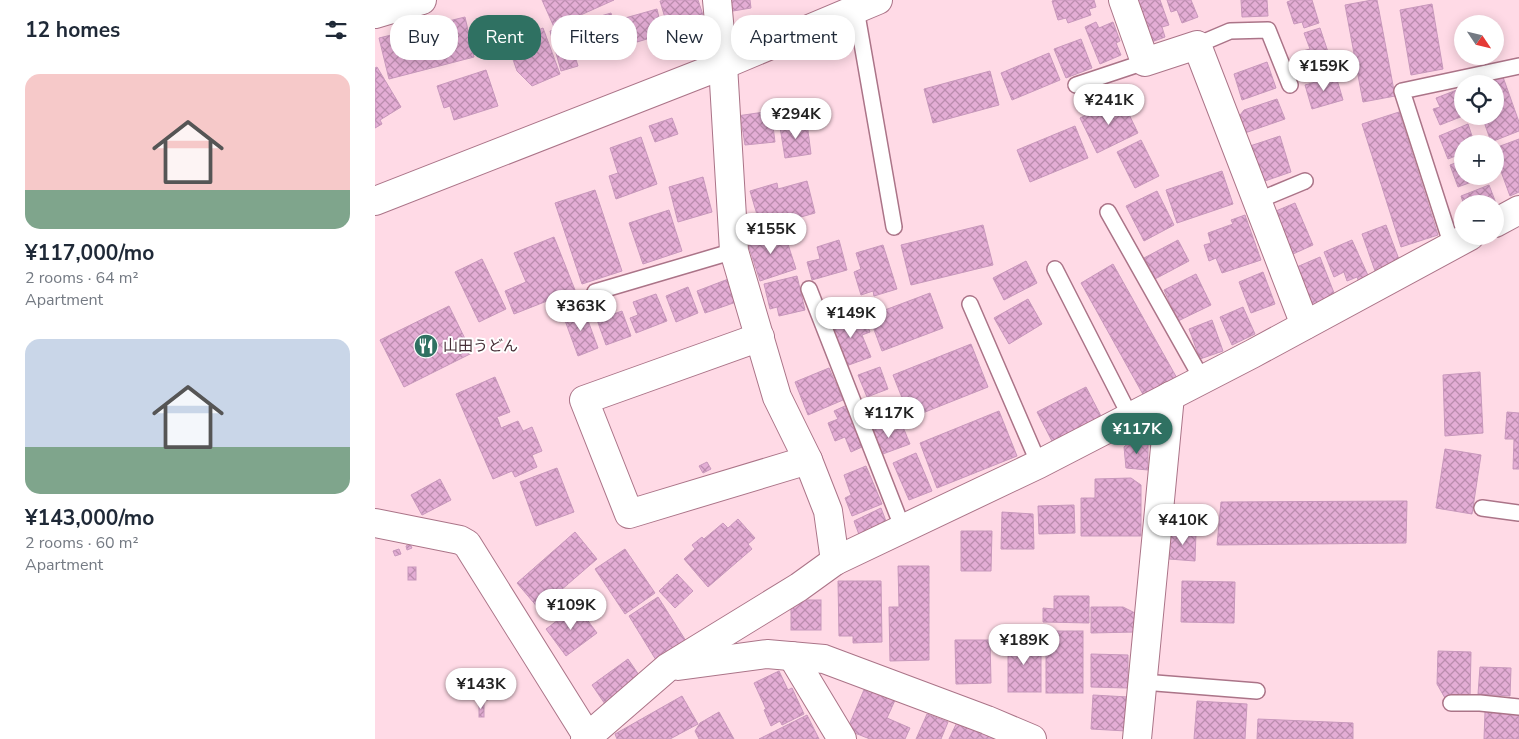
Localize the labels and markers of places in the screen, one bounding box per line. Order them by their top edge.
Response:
pin: ¥159K [1289,49,1359,92]
pin: ¥241K [1074,84,1144,126]
pin: ¥294K [761,98,831,140]
pin: ¥155K [736,212,806,255]
pin: ¥363K [546,290,616,332]
pin: ¥149K [816,296,886,339]
restaurant icon: 山田うどん [413,333,439,359]
place label: 山田うどん [443,336,518,356]
pin: ¥117K [854,396,924,439]
pin: ¥117K [1102,412,1172,455]
pin: ¥410K [1148,504,1218,546]
pin: ¥109K [536,588,606,631]
pin: ¥189K [989,624,1059,666]
pin: ¥143K [446,668,516,710]

